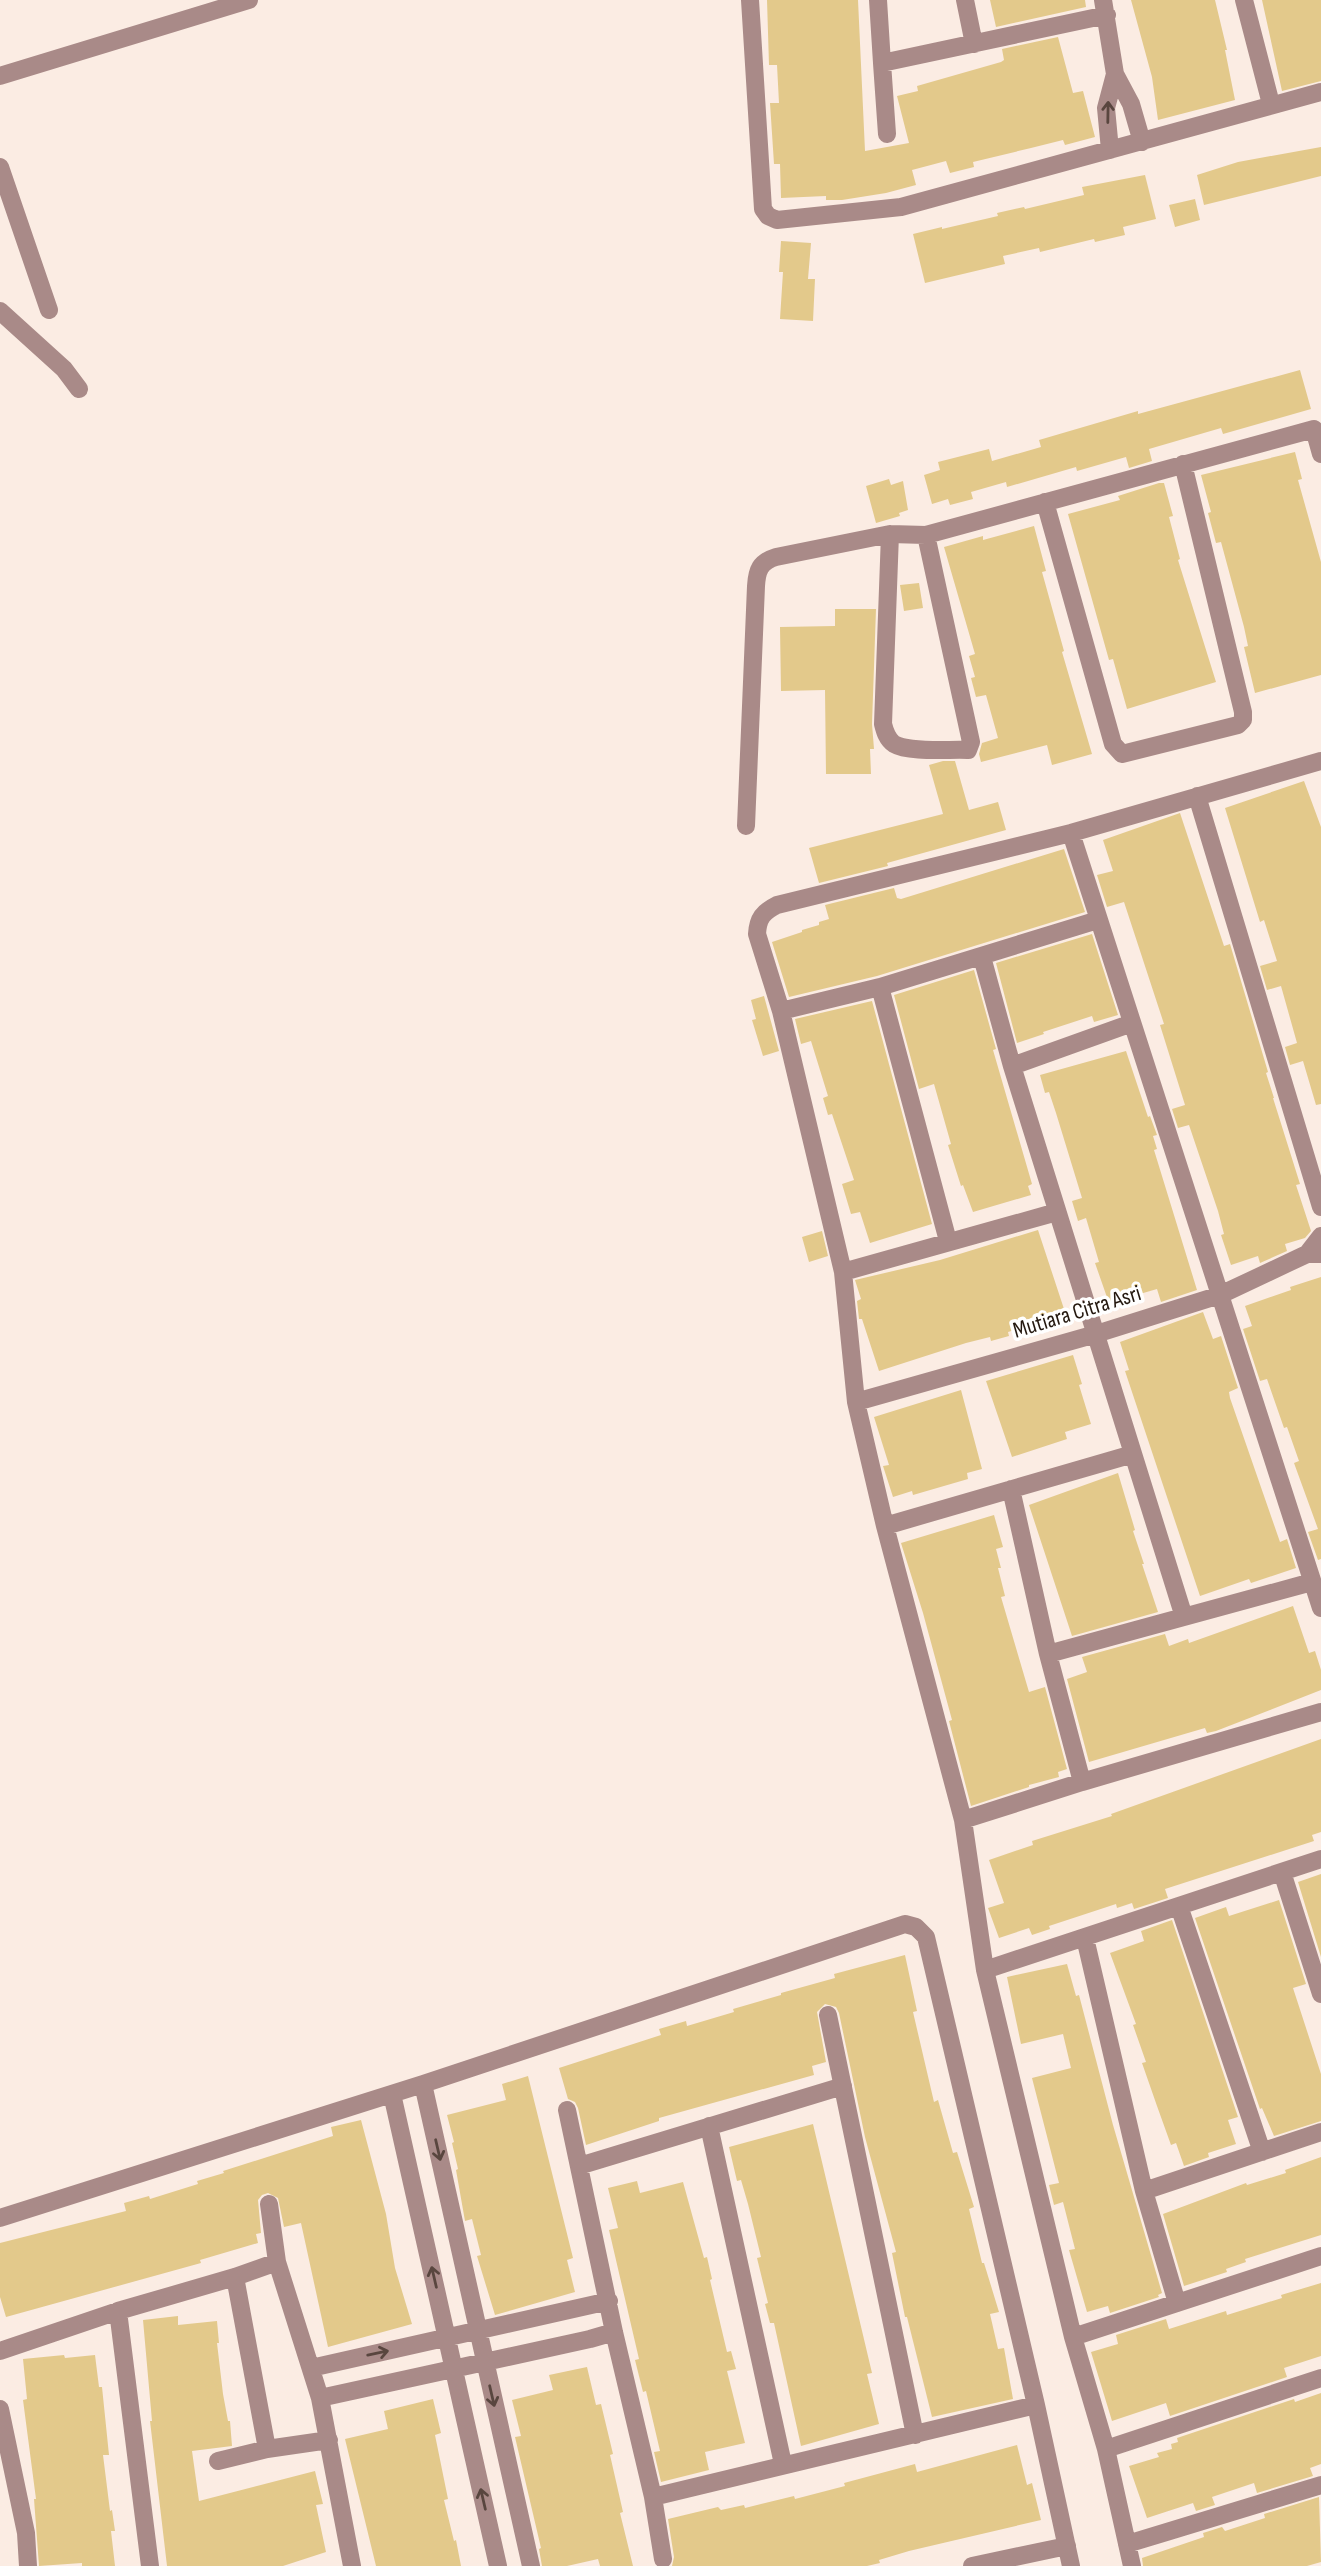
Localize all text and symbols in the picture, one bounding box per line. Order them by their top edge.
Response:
one-way arrow [1101,101,1115,124]
street label: Mutiara Citra Asri [1010,1279,1144,1345]
one-way arrow [432,2138,445,2161]
one-way arrow [427,2266,440,2289]
one-way arrow [366,2346,389,2359]
one-way arrow [486,2384,500,2407]
one-way arrow [475,2489,488,2511]

